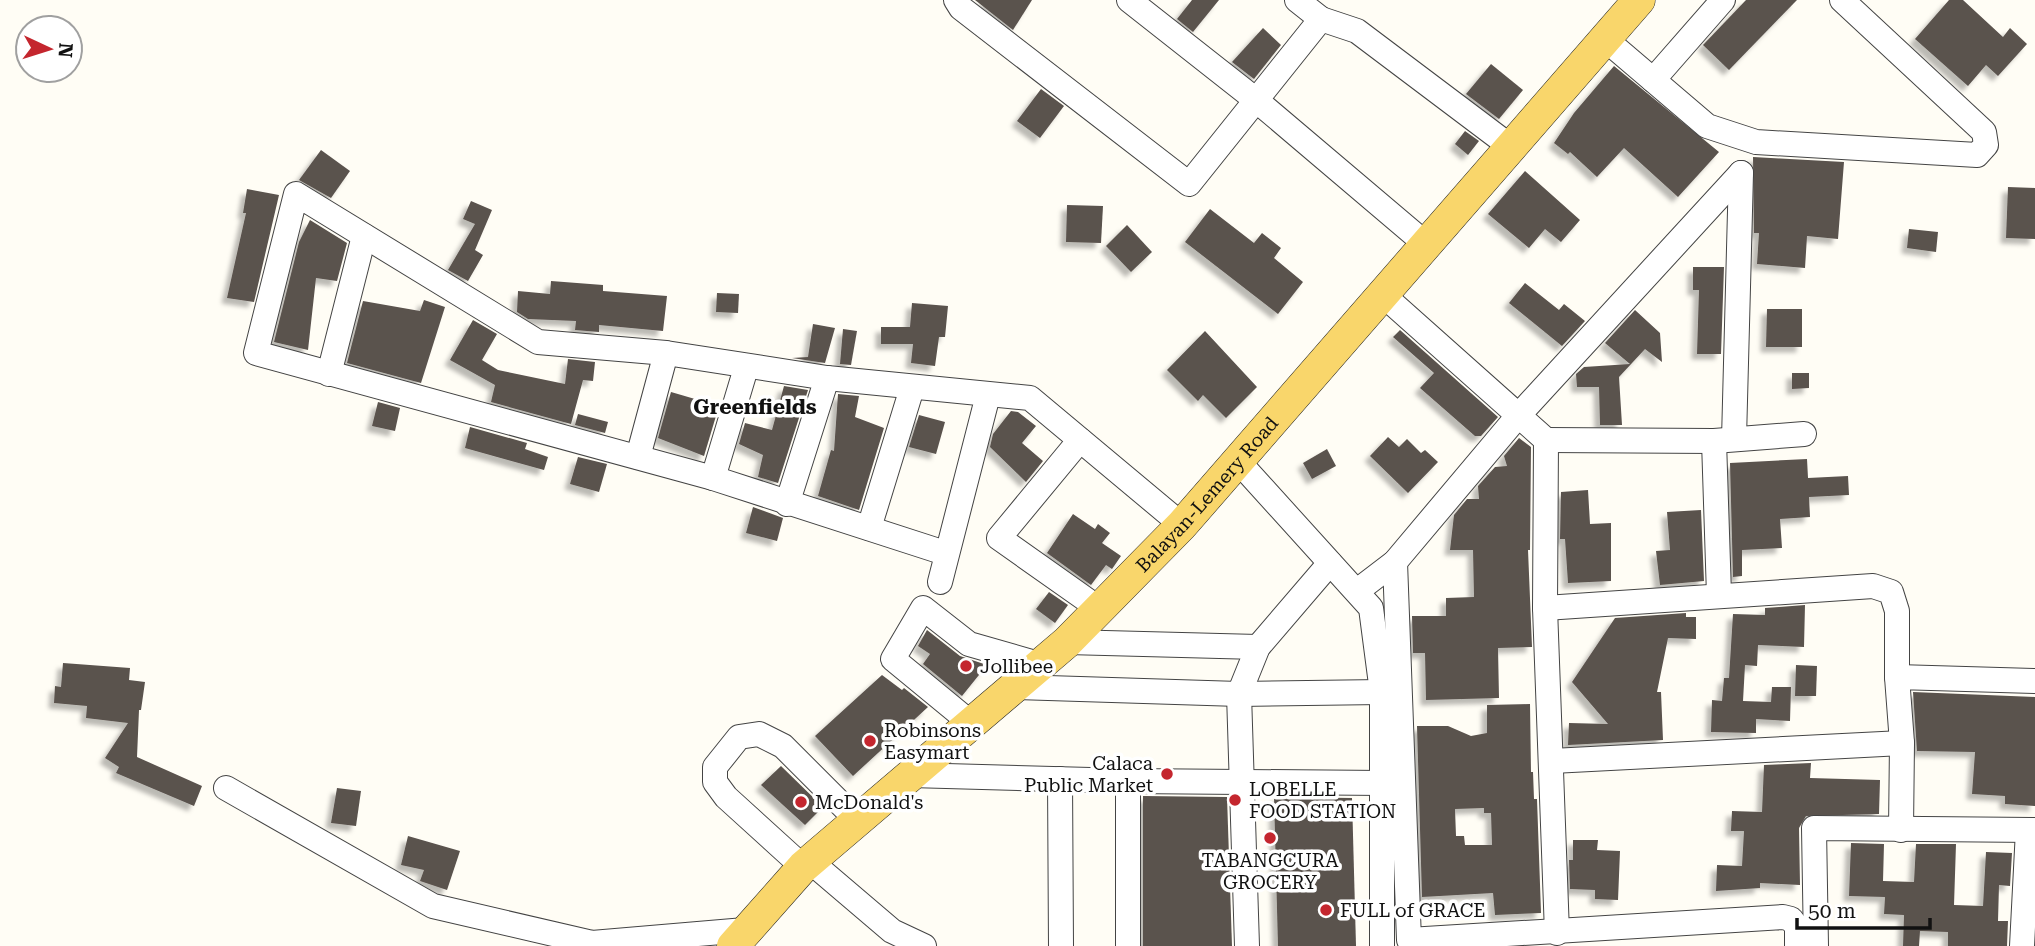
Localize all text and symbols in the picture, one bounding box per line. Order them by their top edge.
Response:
north arrow [14,14,84,84]
text: N [53,42,77,59]
district label: Greenfields [693,395,817,419]
street label: Balayan-Lemery Road [1131,412,1283,577]
place label: Jollibee [980,655,1053,678]
marker: Jollibee [958,658,974,674]
place label: Robinsons Easymart [884,719,981,764]
marker: Robinsons Easymart [862,733,878,749]
place label: Calaca Public Market [1024,752,1154,797]
marker: Calaca Public Market [1159,766,1175,782]
place label: LOBELLE FOOD STATION [1249,778,1396,823]
place label: McDonald's [815,791,923,814]
marker: LOBELLE FOOD STATION [1227,792,1243,808]
marker: McDonald's [793,794,809,810]
marker: TABANGCURA GROCERY [1262,830,1278,846]
place label: TABANGCURA GROCERY [1202,849,1339,894]
scale bar [1797,886,1930,930]
place label: FULL of GRACE [1340,899,1485,922]
text: 50 m [1808,899,1856,923]
marker: FULL of GRACE [1318,902,1334,918]

